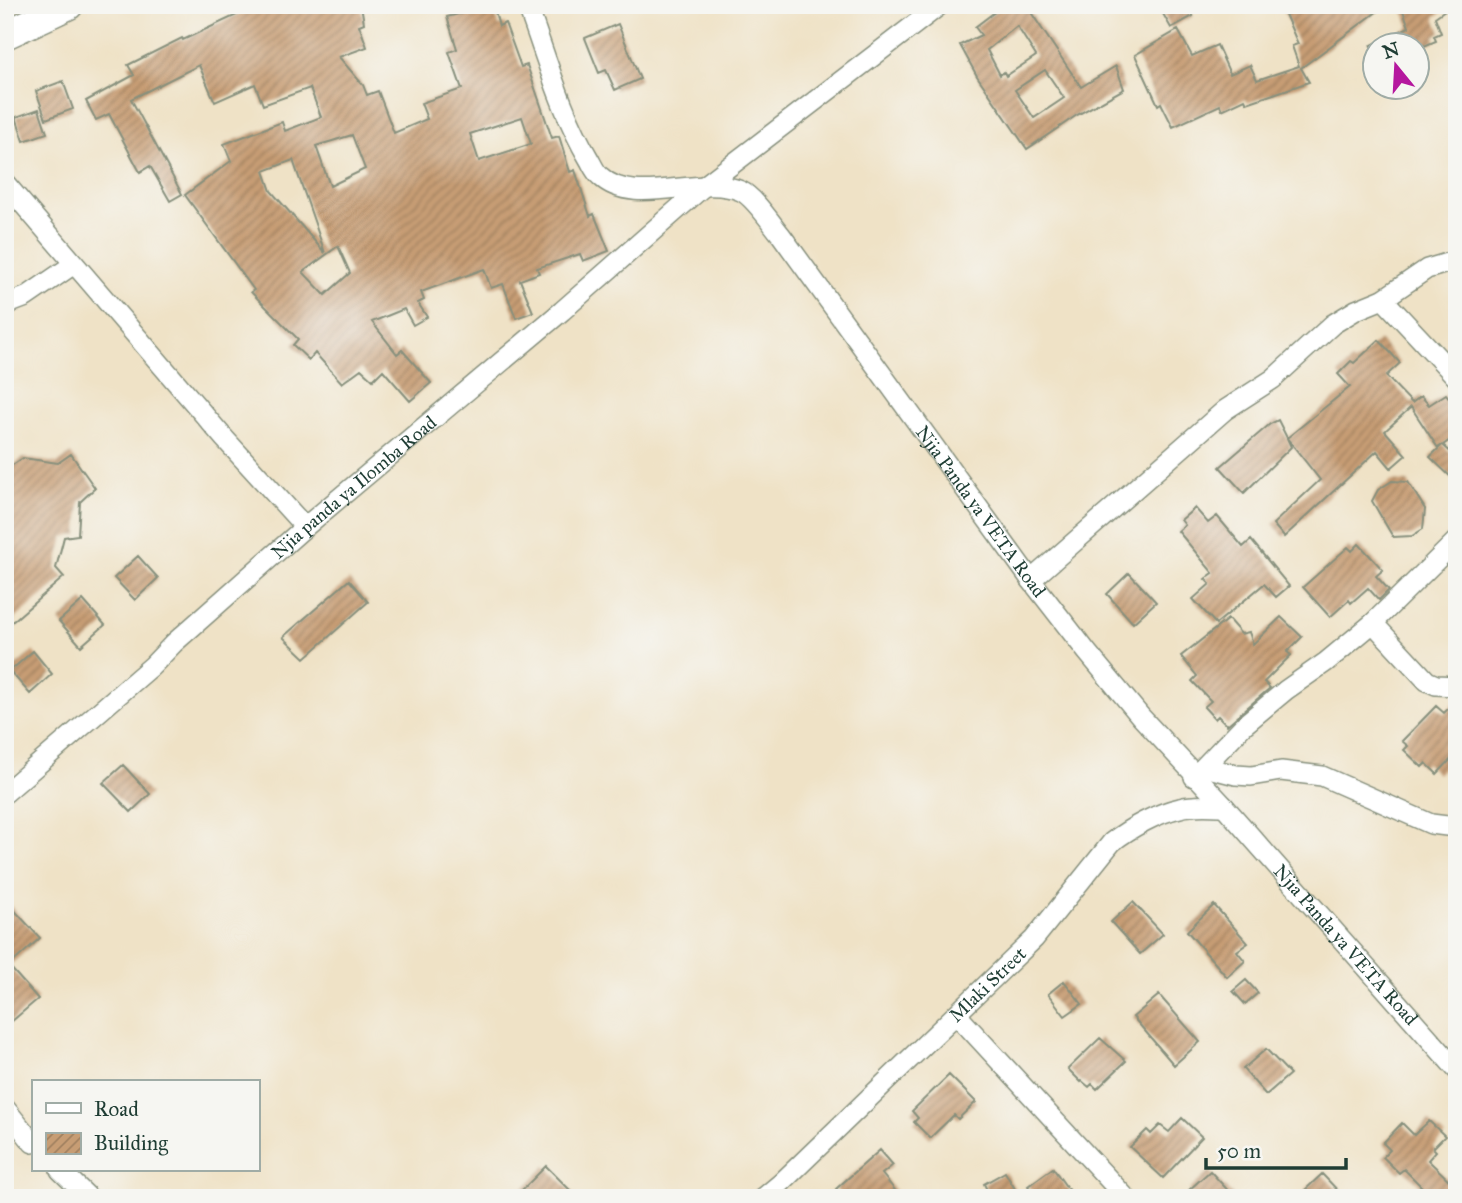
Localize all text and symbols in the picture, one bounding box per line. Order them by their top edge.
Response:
north arrow [1360,32,1430,102]
text: N [1380,37,1402,64]
street label: Njia panda ya Ilomba Road [266,410,441,564]
street label: Njia Panda ya VETA Road [911,421,1051,602]
street label: Njia Panda ya VETA Road [1269,860,1423,1030]
street label: Mlaki Street [944,942,1031,1027]
legend [32,1080,259,1172]
text: Road [94,1096,139,1122]
scale bar [1206,1126,1346,1170]
text: Building [94,1130,168,1156]
text: 50 m [1217,1138,1262,1164]

